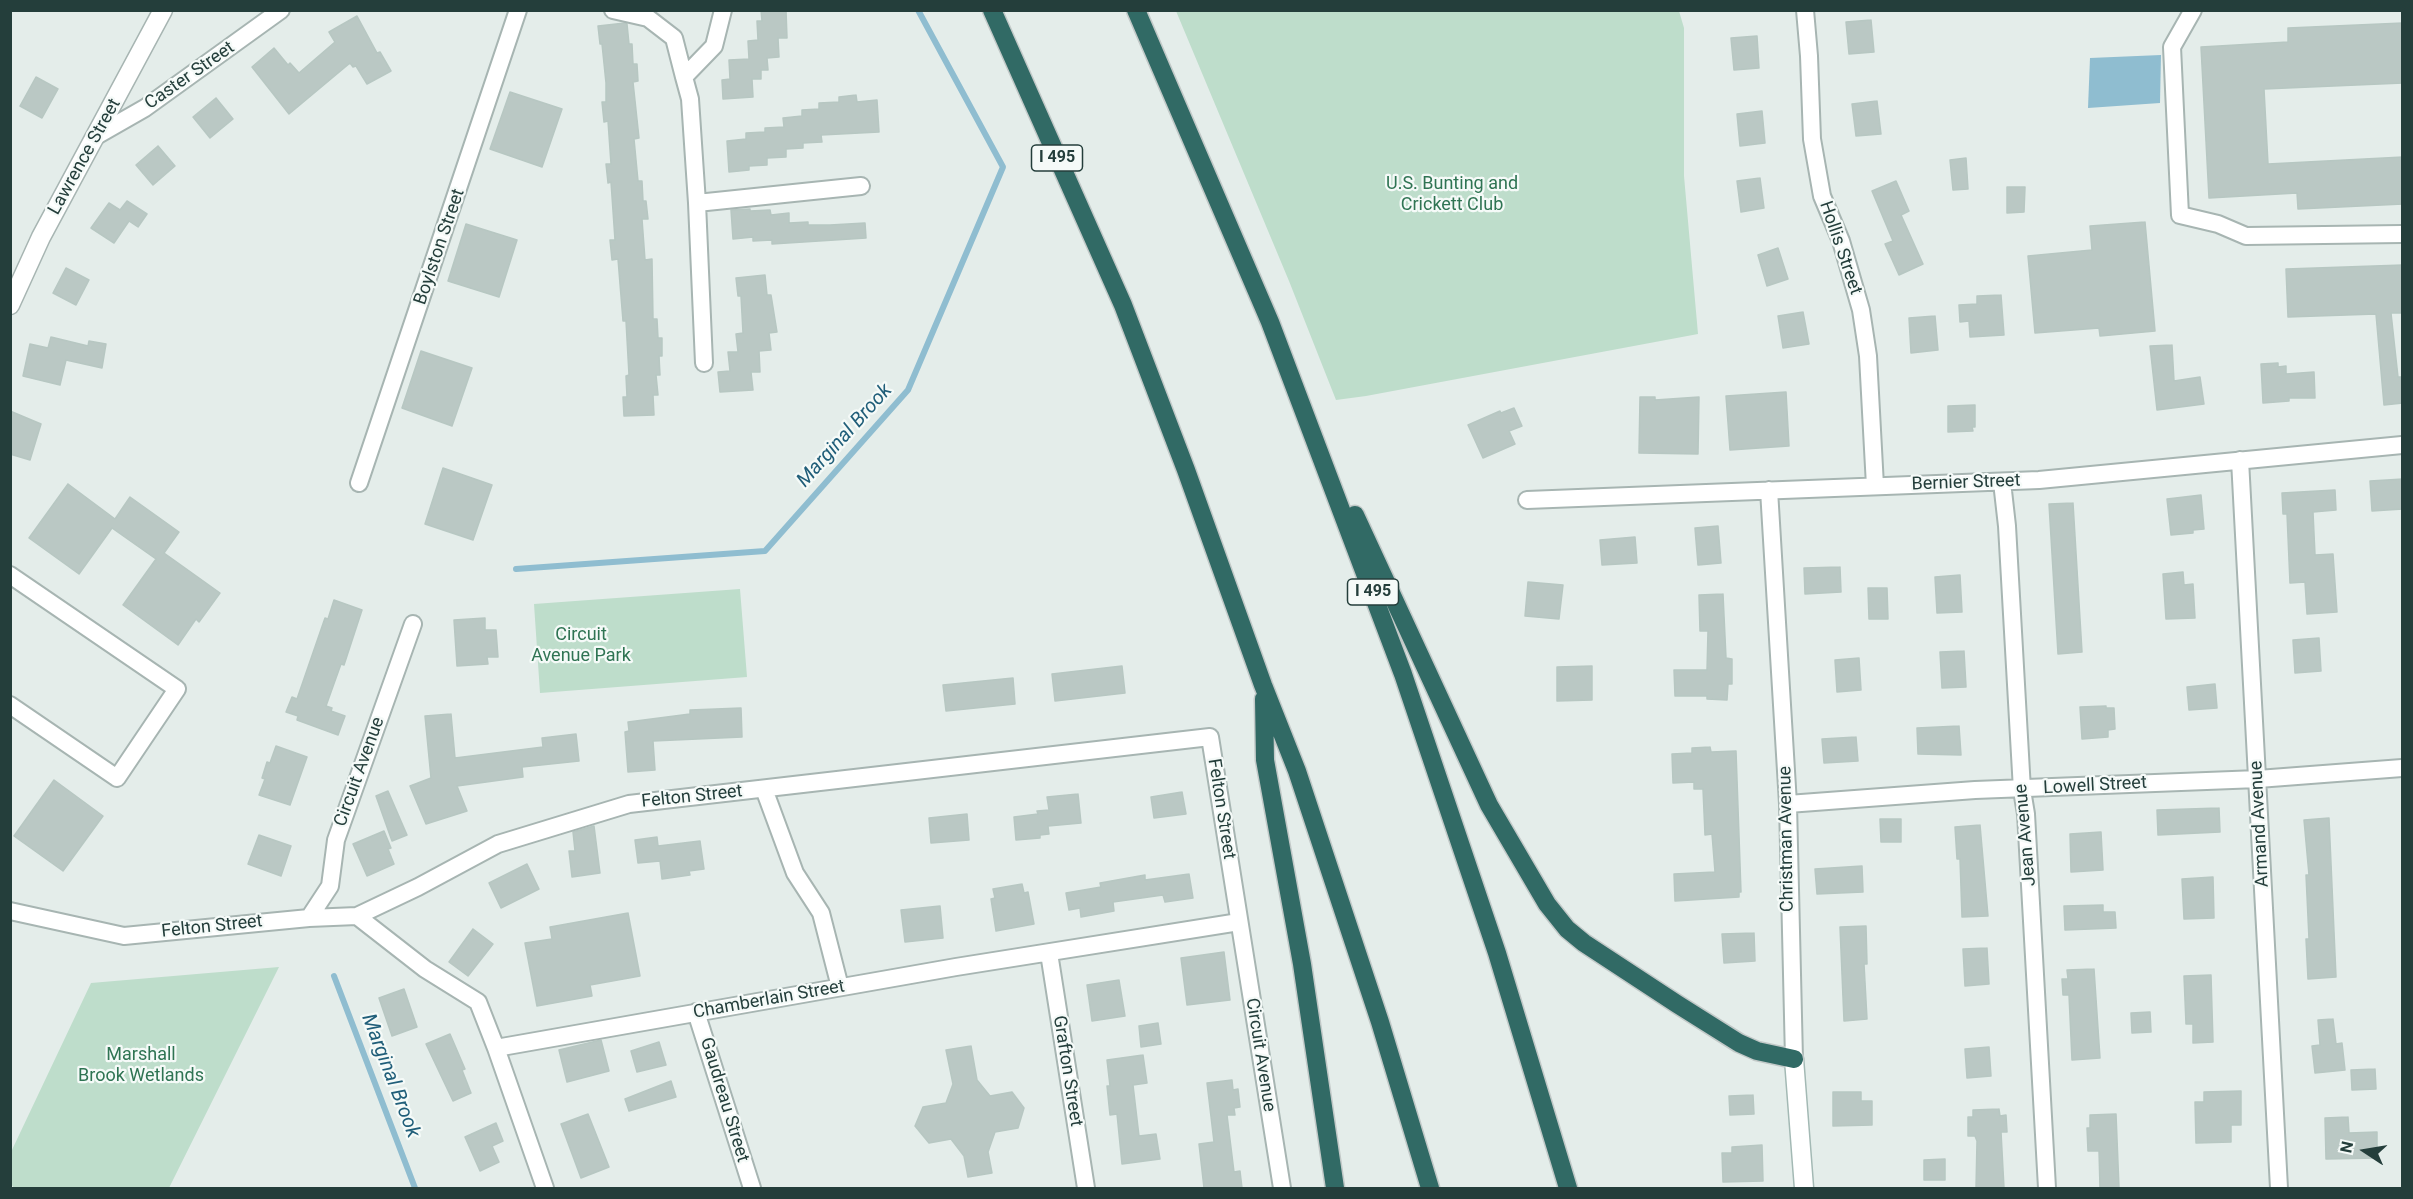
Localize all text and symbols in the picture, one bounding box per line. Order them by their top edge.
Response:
street label: Caster Street [141,37,239,115]
street label: Lawrence Street [44,95,126,219]
road number: I 495 [1032,145,1082,171]
park label: U.S. Bunting and Crickett Club [1386,173,1518,216]
street label: Boylston Street [410,186,470,308]
street label: Hollis Street [1814,198,1866,298]
water label: Marginal Brook [792,379,898,493]
street label: Bernier Street [1911,470,2021,496]
road number: I 495 [1348,579,1398,605]
park label: Circuit Avenue Park [531,624,631,666]
street label: Circuit Avenue [330,714,390,830]
street label: Felton Street [1202,757,1240,861]
street label: Armand Avenue [2246,760,2274,888]
street label: Christman Avenue [1775,766,1799,912]
street label: Lowell Street [2043,773,2147,799]
street label: Felton Street [640,781,744,813]
street label: Jean Avenue [2011,783,2041,887]
street label: Felton Street [160,911,264,943]
street label: Chamberlain Street [692,976,846,1024]
street label: Circuit Avenue [1240,997,1280,1113]
water label: Marginal Brook [355,1011,425,1141]
street label: Grafton Street [1048,1014,1086,1128]
street label: Gaudreau Street [695,1035,753,1165]
park label: Marshall Brook Wetlands [78,1044,204,1086]
north arrow [2335,1121,2395,1181]
text: N [2336,1140,2357,1155]

